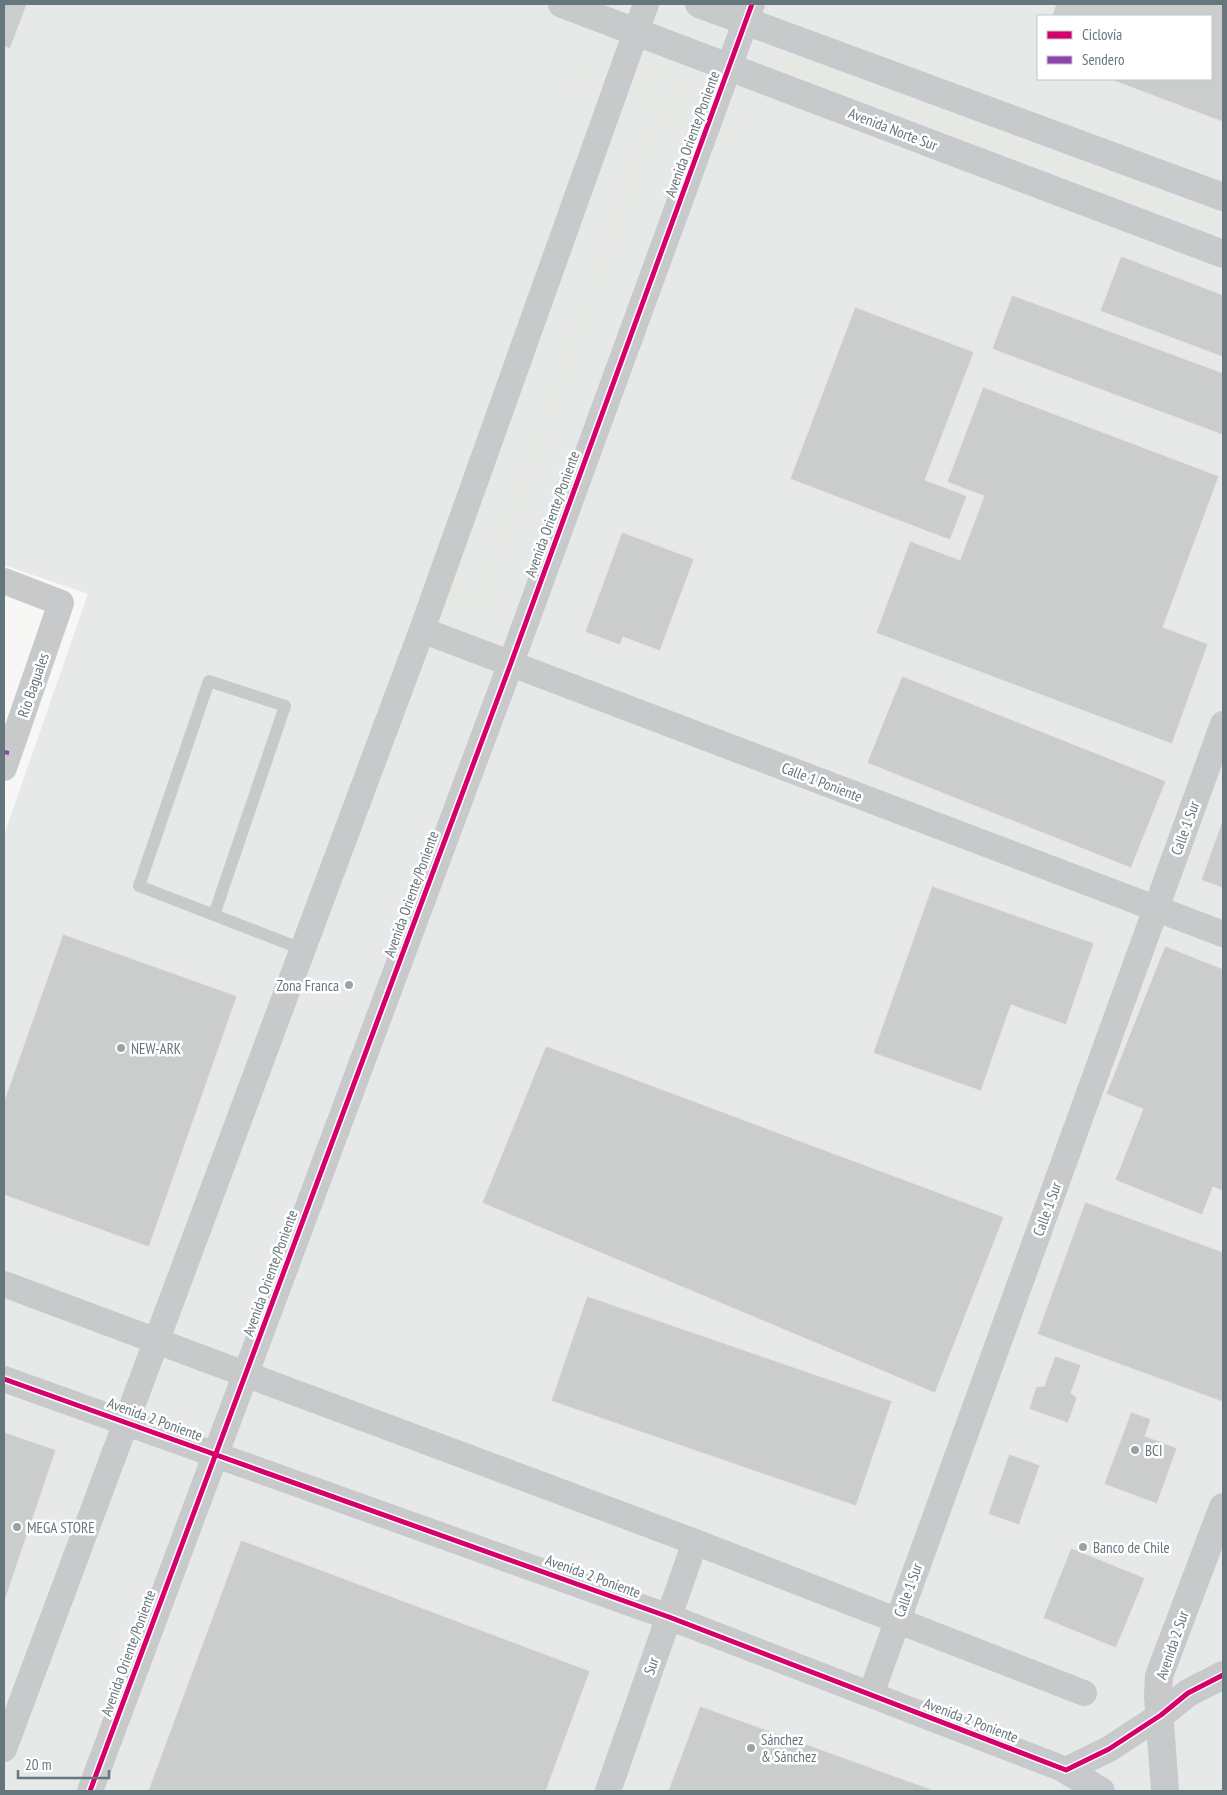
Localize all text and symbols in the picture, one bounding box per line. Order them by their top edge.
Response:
legend [1037,15,1212,80]
text: Ciclovía [1082,25,1122,44]
text: Sendero [1082,50,1124,69]
street label: Avenida Oriente/Poniente [660,68,724,200]
street label: Avenida Norte Sur [846,103,941,155]
street label: Avenida Oriente/Poniente [520,448,584,580]
street label: Río Baguales [13,650,53,720]
street label: Calle 1 Poniente [779,758,865,806]
street label: Calle 1 Sur [1166,798,1204,858]
street label: Avenida Oriente/Poniente [379,828,443,960]
place label: Zona Franca [277,976,339,995]
marker: Zona Franca [343,979,355,991]
place label: NEW-ARK [131,1039,182,1058]
marker: NEW-ARK [115,1042,127,1054]
street label: Calle 1 Sur [1028,1179,1066,1239]
street label: Avenida Oriente/Poniente [238,1207,302,1339]
street label: Avenida 2 Poniente [105,1393,205,1445]
place label: BCI [1145,1441,1162,1460]
marker: BCI [1129,1444,1141,1456]
place label: MEGA STORE [27,1518,95,1537]
marker: MEGA STORE [11,1521,23,1533]
place label: Banco de Chile [1093,1538,1170,1557]
marker: Banco de Chile [1077,1541,1089,1553]
street label: Avenida 2 Poniente [543,1550,643,1602]
street label: Calle 1 Sur [889,1560,927,1620]
street label: Avenida Oriente/Poniente [96,1587,160,1719]
street label: Avenida 2 Sur [1151,1607,1193,1682]
street label: Sur [639,1654,663,1677]
street label: Avenida 2 Poniente [921,1693,1021,1747]
place label: Sánchez & Sánchez [761,1730,816,1766]
marker: Sánchez & Sánchez [745,1742,757,1754]
scale bar [18,1748,109,1780]
text: 20 m [25,1755,51,1774]

